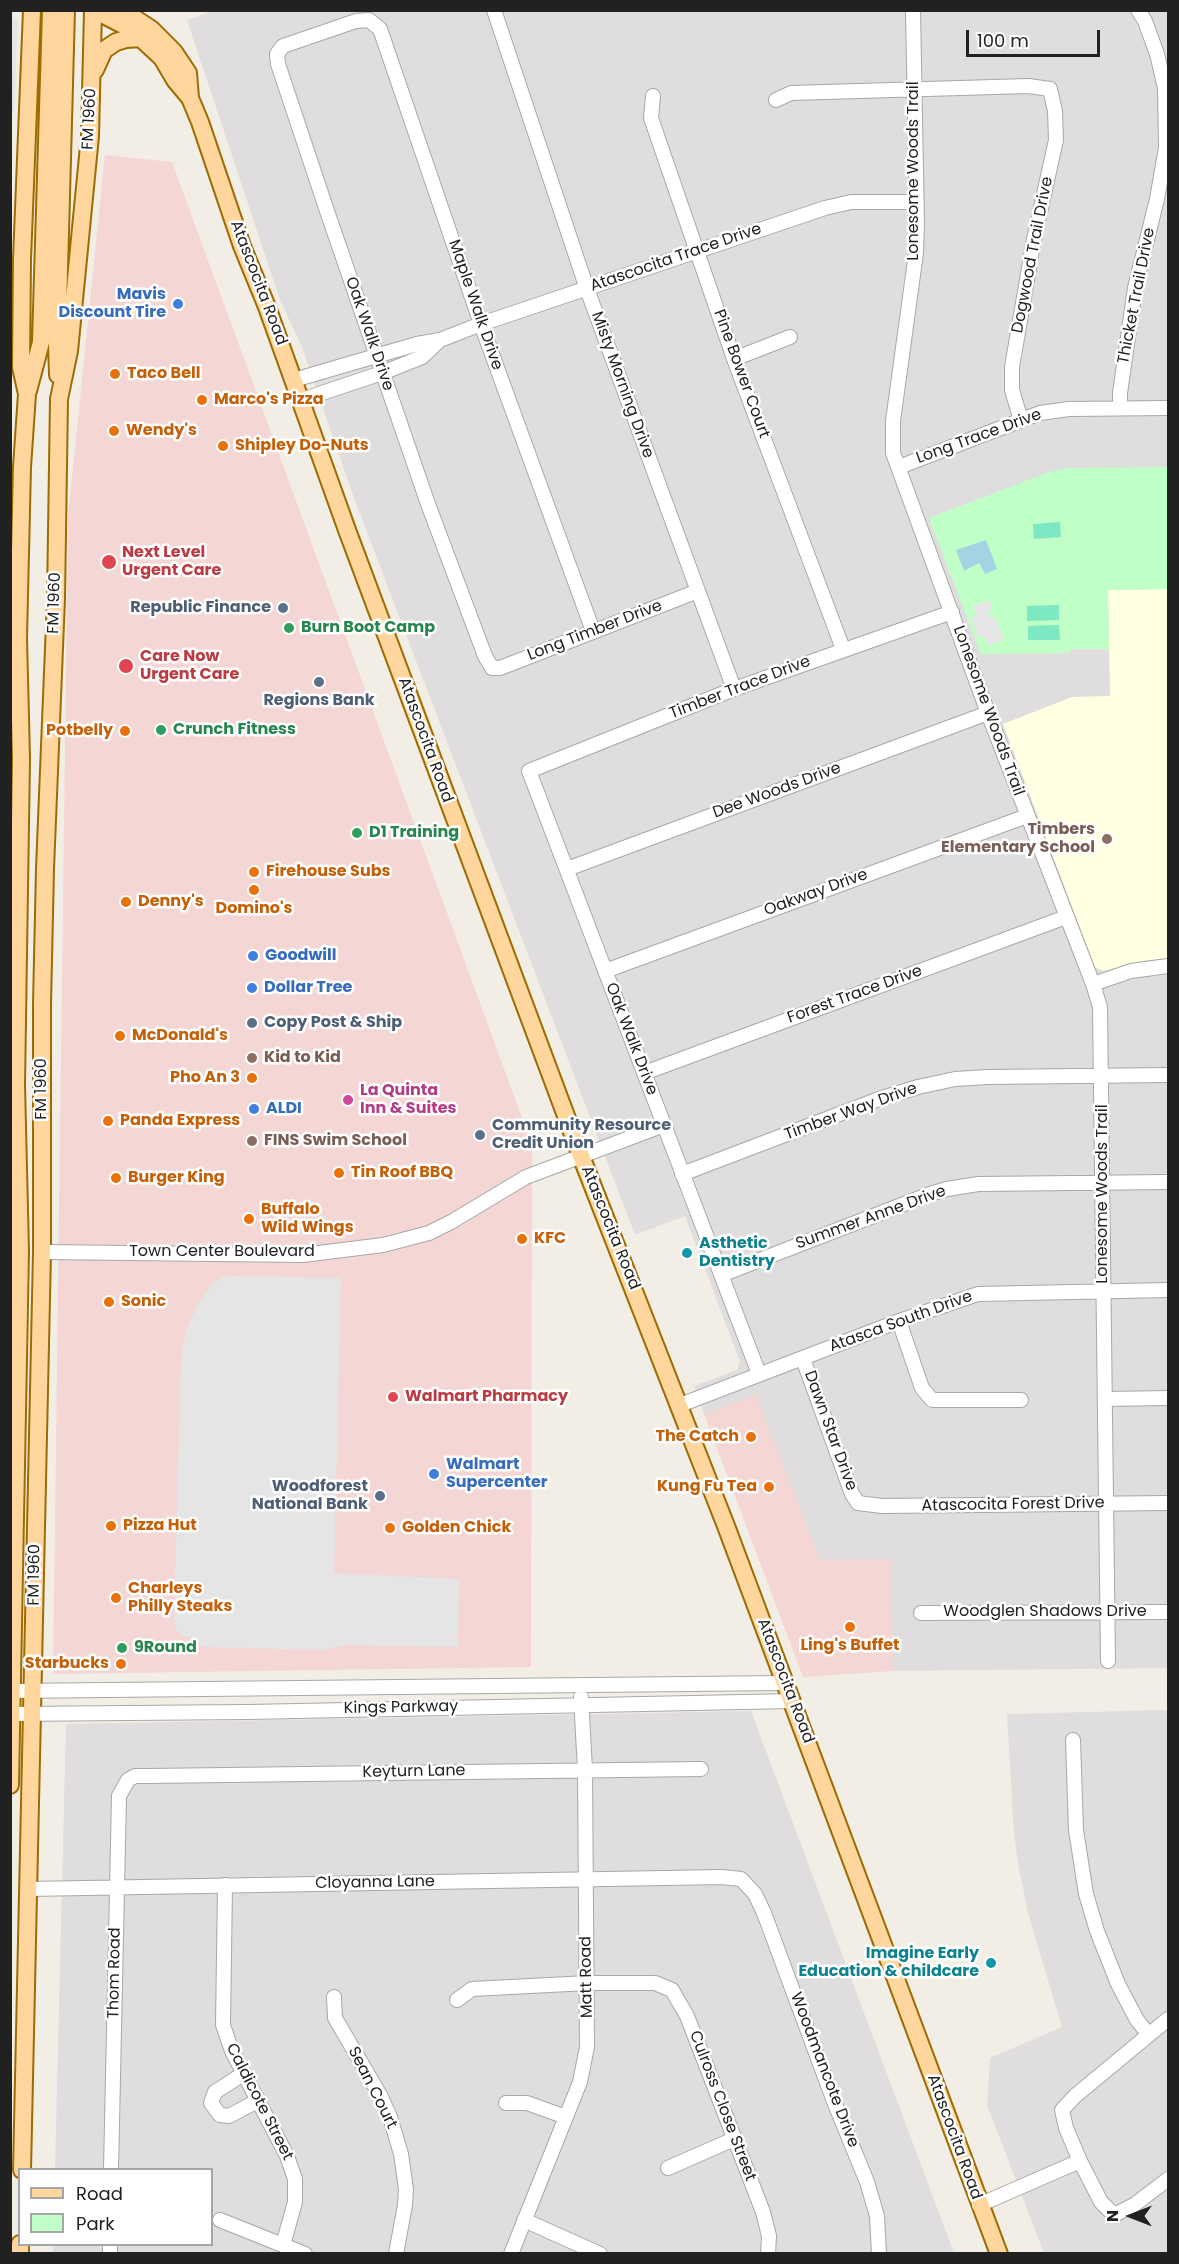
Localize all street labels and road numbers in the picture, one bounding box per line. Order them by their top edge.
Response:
street label: Lonesome Woods Trail [904,81,924,261]
street label: FM 1960 [79,88,101,150]
street label: Dogwood Trail Drive [1008,175,1058,335]
street label: Atascocita Road [225,218,291,348]
street label: Atascocita Trace Drive [588,220,764,296]
street label: Thicket Trail Drive [1114,226,1160,366]
street label: Maple Walk Drive [444,237,506,373]
street label: Oak Walk Drive [341,275,397,393]
street label: Pine Bower Court [709,307,773,441]
street label: Misty Morning Drive [587,309,657,461]
street label: Long Trace Drive [914,405,1044,469]
street label: FM 1960 [44,572,66,634]
street label: Long Timber Drive [525,596,665,666]
street label: Lonesome Woods Trail [948,623,1028,799]
street label: Timber Trace Drive [667,652,813,724]
street label: Atascocita Road [393,675,457,805]
street label: Dee Woods Drive [710,759,844,823]
street label: Oakway Drive [762,865,870,921]
street label: Forest Trace Drive [785,962,925,1028]
street label: Oak Walk Drive [601,980,661,1098]
street label: FM 1960 [32,1058,52,1120]
street label: Timber Way Drive [782,1079,920,1145]
street label: Lonesome Woods Trail [1093,1104,1113,1284]
street label: Atascocita Road [576,1163,644,1293]
street label: Summer Anne Drive [793,1182,949,1254]
street label: Town Center Boulevard [129,1242,315,1262]
street label: Atasca South Drive [827,1287,975,1357]
street label: Dawn Star Drive [799,1368,861,1494]
street label: Atascocita Forest Drive [921,1494,1105,1516]
street label: FM 1960 [25,1544,45,1606]
street label: Woodglen Shadows Drive [943,1602,1147,1622]
street label: Atascocita Road [752,1616,818,1746]
street label: Kings Parkway [344,1697,458,1719]
street label: Keyturn Lane [362,1762,466,1782]
street label: Cloyanna Lane [315,1872,435,1894]
street label: Thom Road [105,1927,125,2019]
street label: Matt Road [577,1936,597,2018]
street label: Woodmancote Drive [786,1990,862,2150]
street label: Culross Close Street [684,2028,760,2184]
street label: Caldicote Street [221,2040,297,2164]
street label: Sean Court [343,2044,401,2132]
street label: Atascocita Road [922,2072,986,2202]

